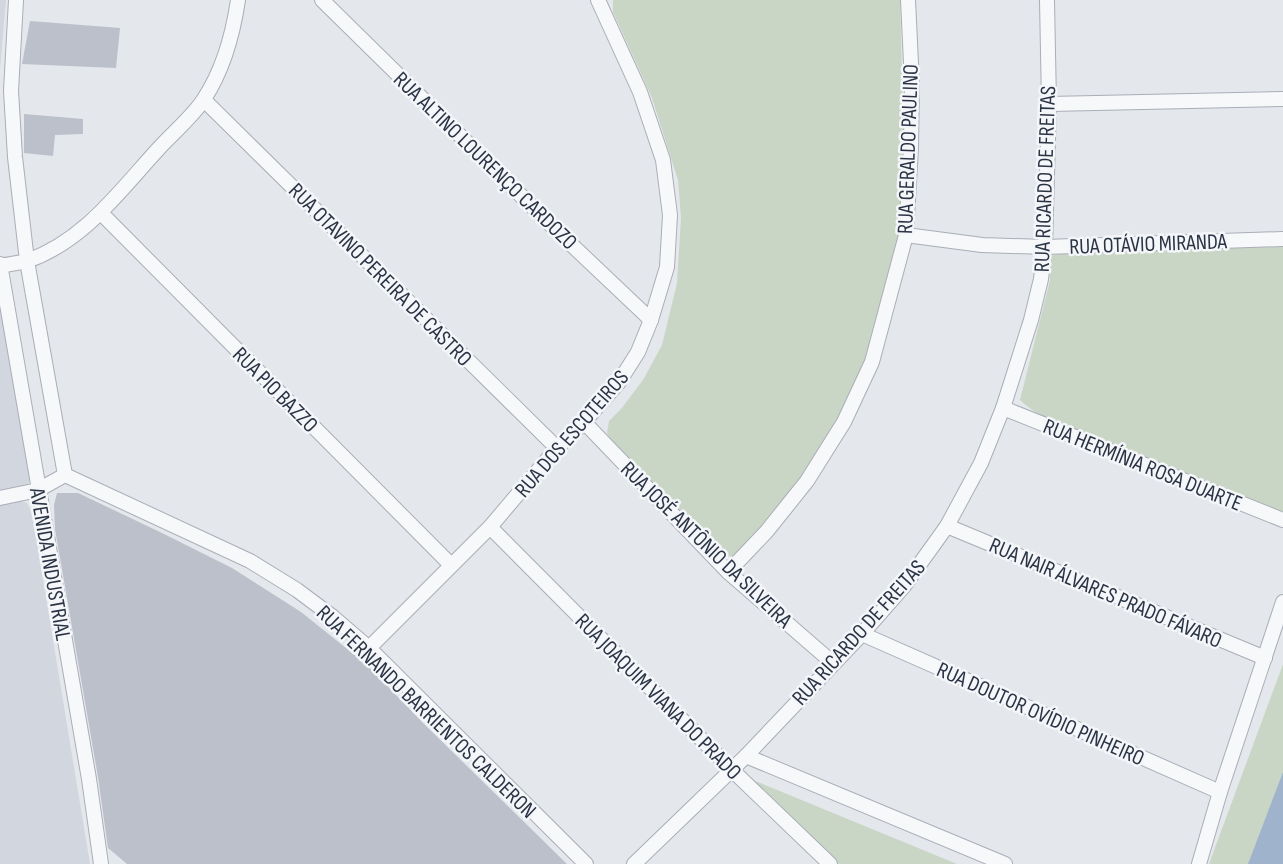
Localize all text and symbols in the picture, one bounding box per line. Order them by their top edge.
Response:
street label: RUA GERALDO PAULINO [892,64,925,235]
street label: RUA ALTINO LOURENÇO CARDOZO [387,66,582,256]
street label: RUA RICARDO DE FREITAS [1029,85,1062,273]
street label: RUA OTAVINO PEREIRA DE CASTRO [283,178,477,372]
street label: RUA OTÁVIO MIRANDA [1069,228,1228,261]
street label: RUA PIO BAZZO [226,342,323,439]
street label: RUA DOS ESCOTEIROS [509,365,635,503]
street label: RUA HERMÍNIA ROSA DUARTE [1039,413,1246,518]
street label: RUA JOSÉ ANTÔNIO DA SILVEIRA [615,456,798,634]
street label: AVENIDA INDUSTRIAL [23,485,76,643]
street label: RUA NAIR ÁLVARES PRADO FÁVARO [985,532,1226,655]
street label: RUA RICARDO DE FREITAS [787,555,931,711]
street label: RUA FERNANDO BARRIENTOS CALDERON [310,600,542,824]
street label: RUA JOAQUIM VIANA DO PRADO [569,608,747,786]
street label: RUA DOUTOR OVÍDIO PINHEIRO [932,656,1148,772]

